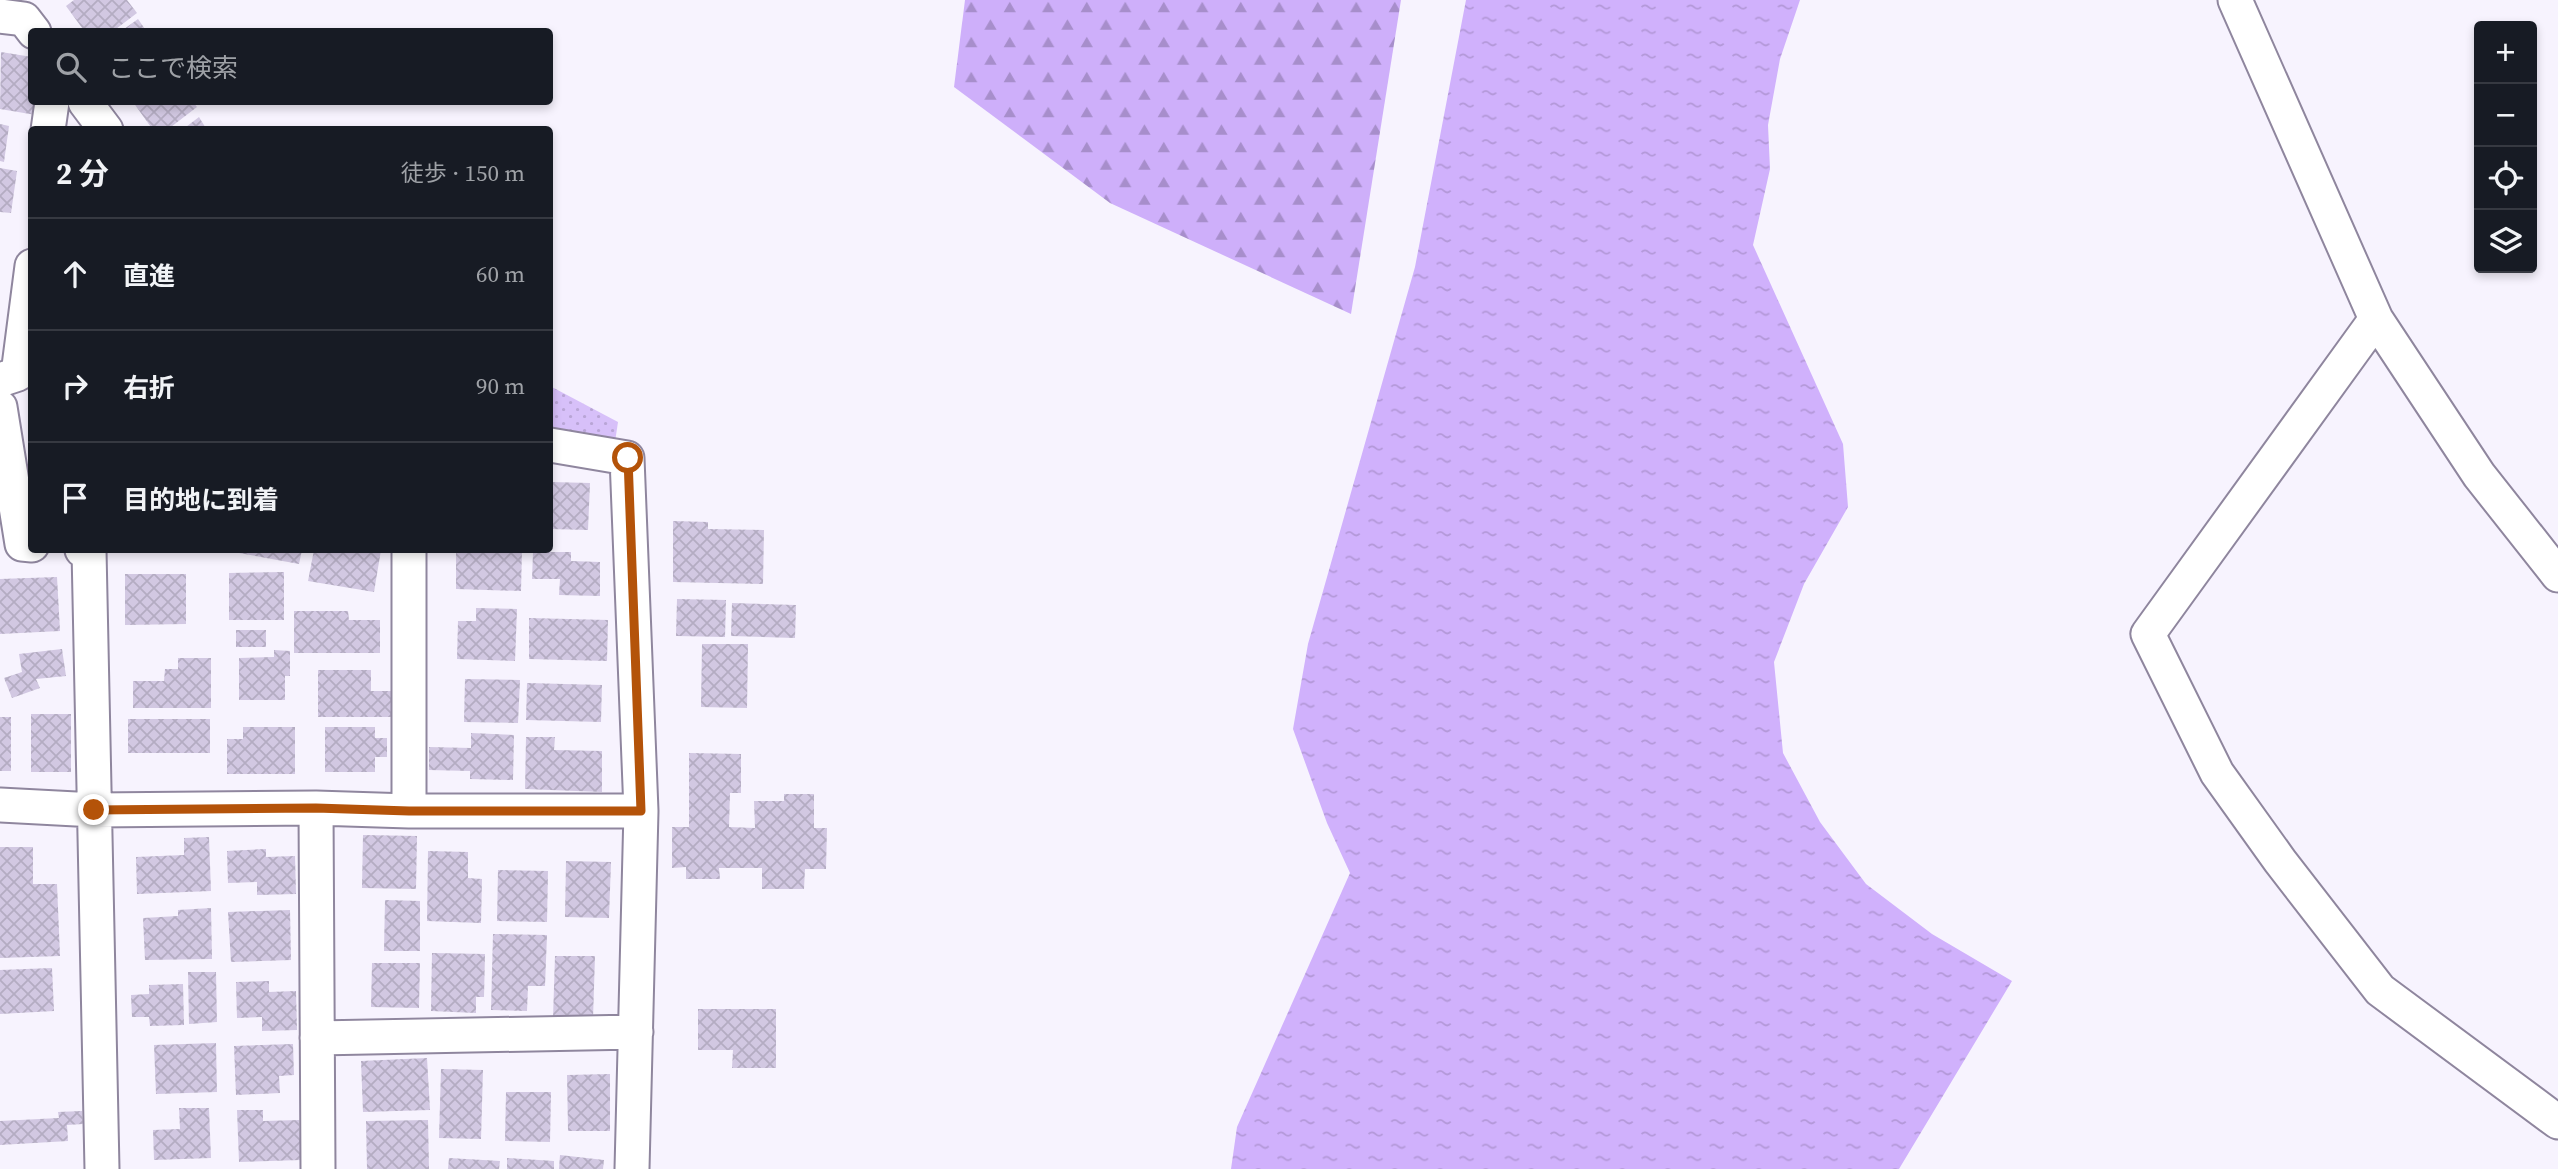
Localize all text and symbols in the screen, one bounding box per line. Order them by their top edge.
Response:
map controls [2474,21,2537,273]
button: + [2474,21,2537,84]
search box [28,28,553,105]
icon: search [52,48,90,86]
text: ここで検索 [108,50,238,86]
button: − [2474,84,2537,147]
button: locate [2474,147,2537,210]
text: 2 分 [56,153,109,194]
text: 徒歩 · 150 m [401,157,525,189]
button: layers [2474,210,2537,273]
icon: ahead [56,255,94,293]
text: 直進 [123,258,175,294]
text: 60 m [476,258,525,290]
icon: right [56,367,94,405]
text: 右折 [123,370,175,406]
text: 90 m [476,370,525,402]
route start [612,442,643,473]
icon: arrive [56,479,94,517]
text: 目的地に到着 [123,482,279,518]
route end [78,794,109,825]

